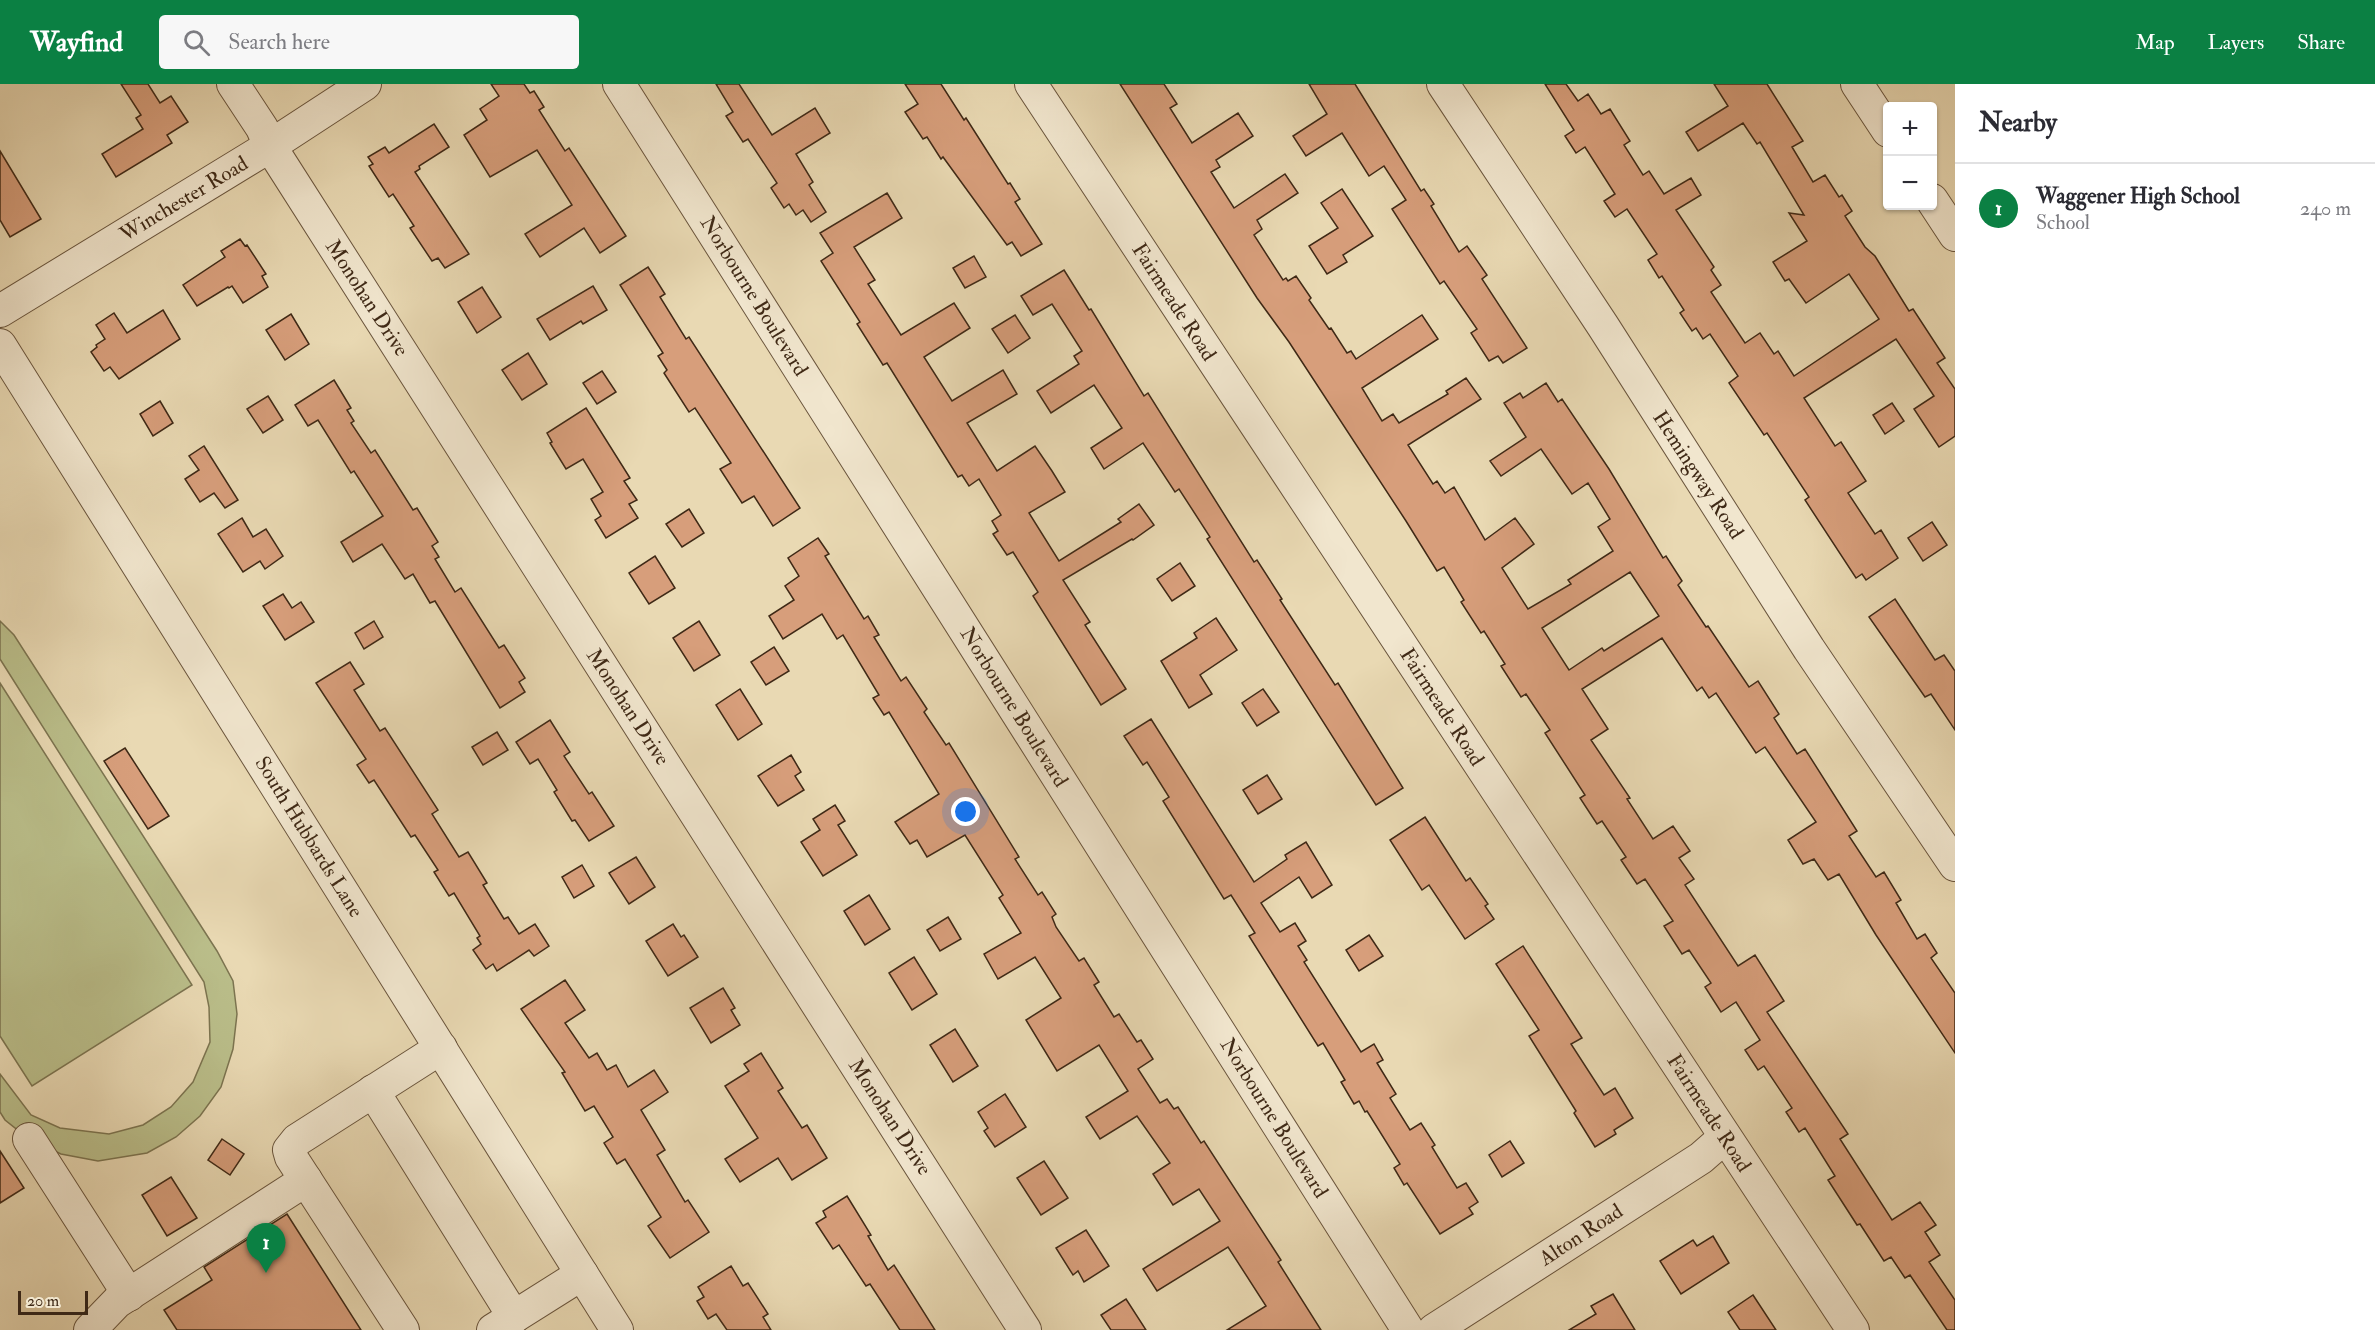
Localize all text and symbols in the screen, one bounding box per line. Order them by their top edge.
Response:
search box [159,15,579,69]
text: Wayfind [30,25,123,60]
icon: search [180,26,213,59]
text: Search here [228,28,330,56]
text: Map [2135,29,2175,56]
text: Layers [2208,29,2264,56]
text: Share [2297,29,2345,56]
map controls [1883,102,1937,210]
button: + [1883,102,1937,156]
text: Nearby [1979,107,2057,139]
street label: Winchester Road [114,150,254,248]
button: − [1883,156,1937,210]
text: Waggener High School [2036,182,2240,210]
text: 1 [1995,196,2002,221]
text: 240 m [2300,196,2351,221]
text: School [2036,210,2090,235]
street label: Norbourne Boulevard [694,211,815,382]
street label: Monohan Drive [319,235,415,362]
street label: Fairmeade Road [1126,238,1223,367]
street label: Hemingway Road [1646,406,1750,545]
street label: Norbourne Boulevard [954,622,1075,793]
street label: Fairmeade Road [1394,643,1491,772]
street label: Monohan Drive [580,644,676,771]
street label: South Hubbards Lane [249,751,370,923]
your location [951,797,980,826]
street label: Norbourne Boulevard [1214,1033,1335,1204]
street label: Fairmeade Road [1661,1049,1758,1178]
street label: Monohan Drive [842,1054,938,1181]
street label: Alton Road [1533,1198,1629,1273]
pin: 1 [246,1224,286,1273]
scale bar [18,1288,88,1316]
text: 20 m [27,1291,59,1311]

